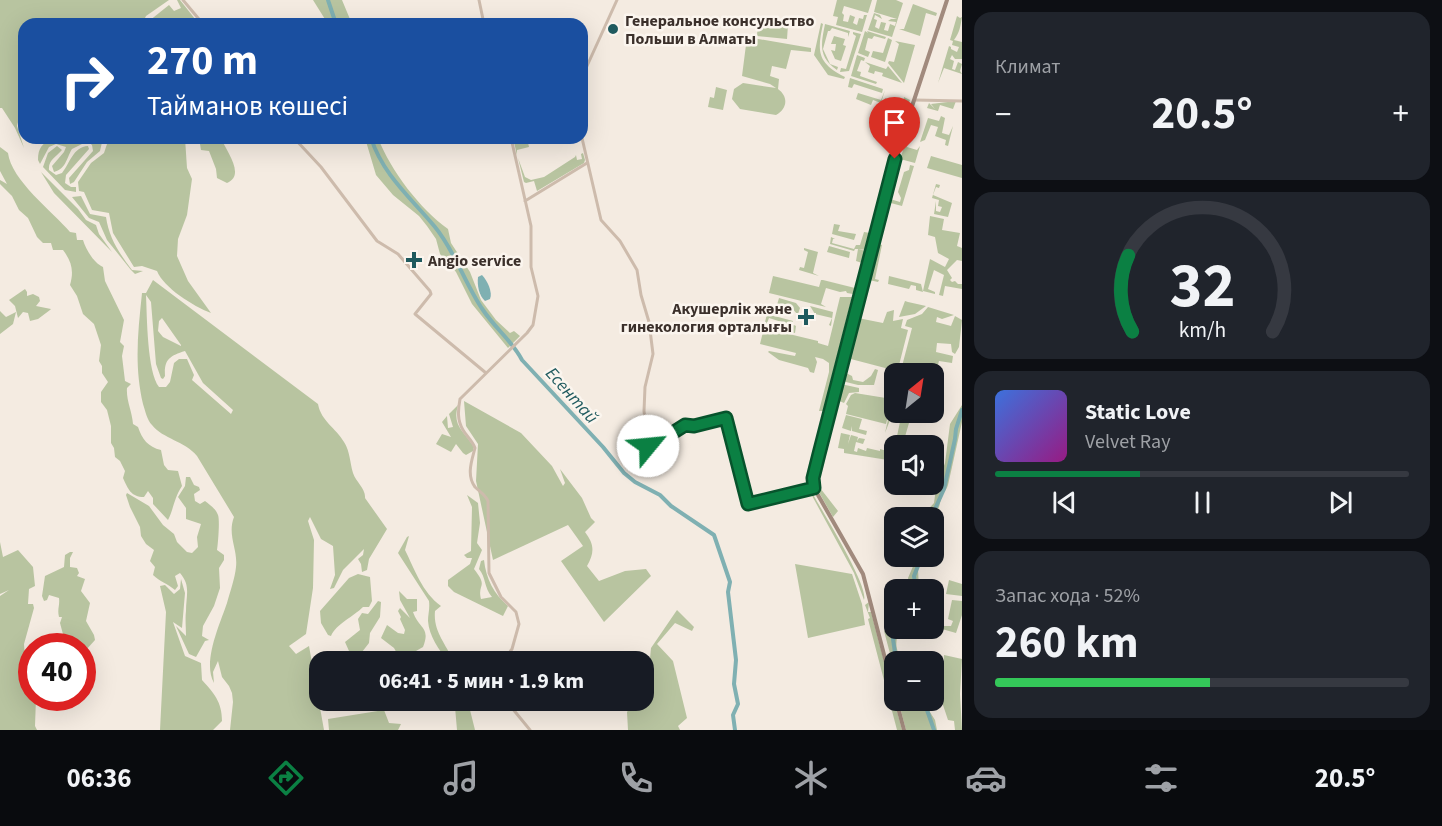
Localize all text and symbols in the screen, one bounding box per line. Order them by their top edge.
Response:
place label: Генеральное консульство Польши в Алматы [625,10,815,50]
marker: Генеральное консульство Польши в Алматы [606,22,620,36]
text: 270 m [147,31,258,91]
icon: right [48,42,126,120]
text: Климат [995,53,1061,81]
text: 20.5° [1151,82,1253,146]
text: Тайманов көшесі [147,87,348,126]
text: − [995,91,1011,138]
text: + [1393,91,1409,138]
pin [869,97,920,159]
icon: arrive [878,106,911,139]
text: 32 [1169,242,1235,331]
place label: Angio service [427,250,521,272]
marker: Angio service [405,251,423,269]
place label: Акушерлік және гинекология орталығы [621,298,792,338]
marker: Акушерлік және гинекология орталығы [797,308,815,326]
text: km/h [1178,316,1226,347]
water label: Есентай [539,362,604,429]
north arrow [884,363,944,423]
map controls [884,363,944,711]
text: Static Love [1085,396,1191,428]
position arrow [616,414,680,478]
text: Velvet Ray [1085,428,1171,456]
button: sound [884,435,944,495]
icon: previous [1048,486,1081,519]
icon: pause [1186,486,1219,519]
icon: next [1324,486,1357,519]
button: layers [884,507,944,567]
button: + [884,579,944,639]
text: Запас хода · 52% [995,582,1140,610]
text: 260 km [995,611,1139,675]
speed limit sign: 40 [18,633,96,711]
button: − [884,651,944,711]
text: 06:41 · 5 мин · 1.9 km [379,665,584,697]
icon: directions [265,757,307,799]
icon: music [440,757,482,799]
icon: phone [615,757,657,799]
icon: climate [790,757,832,799]
icon: car [965,757,1007,799]
icon: filters [1140,757,1182,799]
text: 06:36 [67,759,132,798]
text: 20.5° [1315,759,1375,798]

